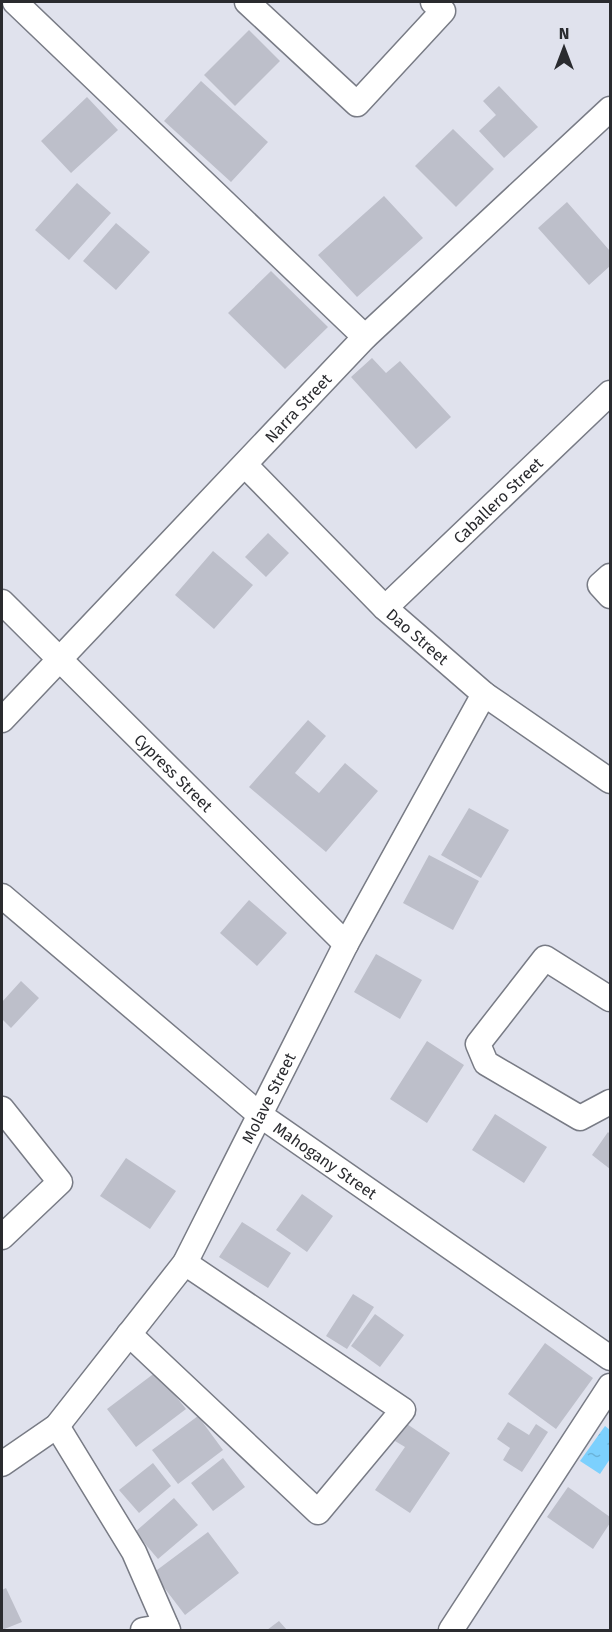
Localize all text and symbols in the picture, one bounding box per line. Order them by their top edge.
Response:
north arrow [534,18,594,78]
text: N [559,24,569,43]
street label: Narra Street [261,369,335,446]
street label: Caballero Street [449,453,547,547]
street label: Dao Street [383,604,453,669]
street label: Cypress Street [131,730,217,816]
street label: Molave Street [237,1049,299,1146]
street label: Mahogany Street [270,1118,381,1203]

